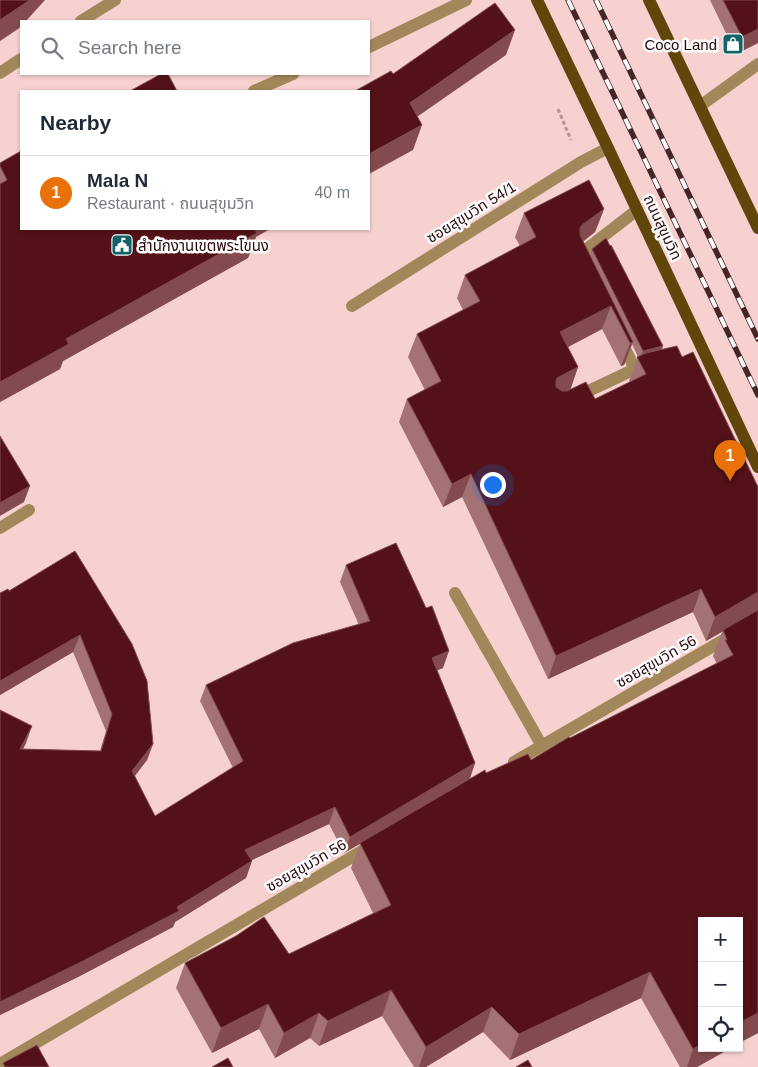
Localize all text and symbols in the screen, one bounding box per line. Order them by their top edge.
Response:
search box [20,20,370,75]
shop icon: Coco Land [721,32,745,56]
icon: search [38,34,66,62]
place label: Coco Land [644,36,717,53]
text: Search here [78,37,182,58]
text: Nearby [40,111,111,134]
text: Mala N [87,170,148,191]
street label: ซอยสุขุมวิท 54/1 [423,178,519,247]
text: 1 [52,184,60,201]
text: 40 m [314,184,350,201]
street label: ถนนสุขุมวิท [640,192,685,263]
text: Restaurant · ถนนสุขุมวิท [87,195,254,212]
public building icon: สำนักงานเขตพระโขนง [110,233,134,257]
place label: สำนักงานเขตพระโขนง [138,237,269,254]
pin: 1 [714,440,746,481]
your location [480,472,506,498]
street label: ซอยสุขุมวิท 56 [613,631,699,692]
street label: ซอยสุขุมวิท 56 [263,835,349,896]
map controls [698,917,743,1052]
button: + [698,917,743,962]
button: − [698,962,743,1007]
button: locate [698,1007,743,1052]

